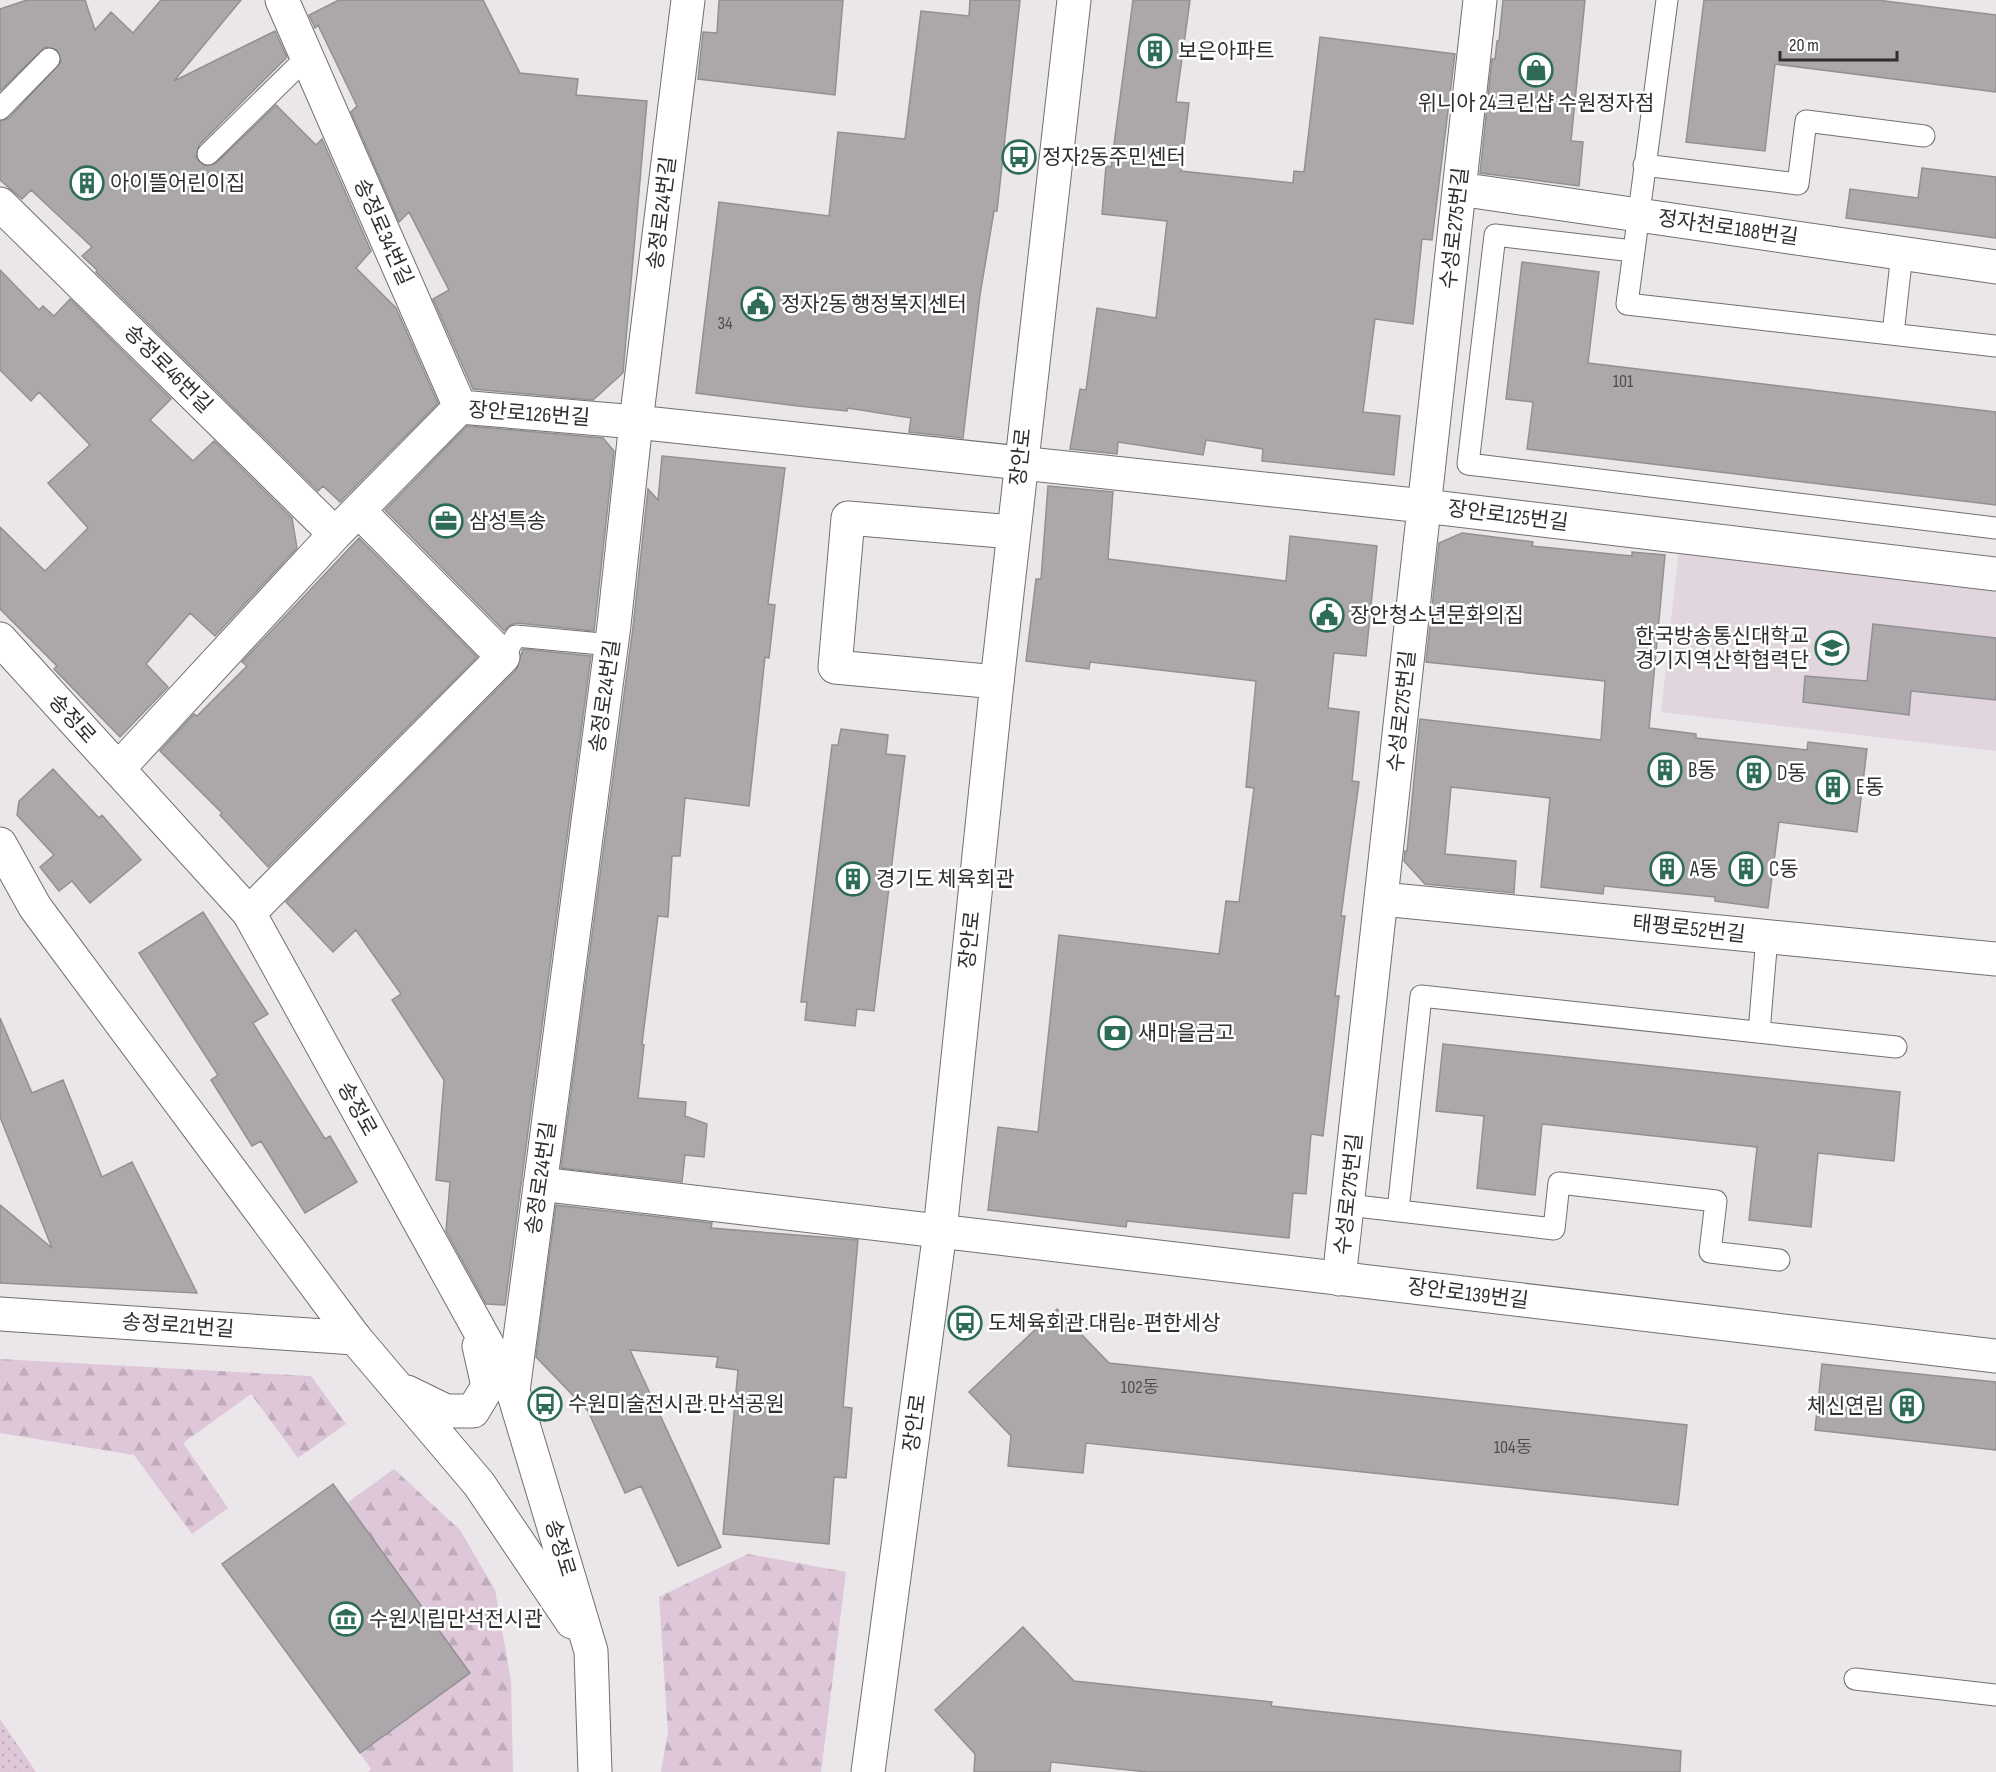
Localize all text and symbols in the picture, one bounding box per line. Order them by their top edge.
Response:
scale bar [1780,24,1897,62]
building icon: 보은아파트 [1137,33,1173,69]
text: 20 m [1789,35,1819,56]
place label: 보은아파트 [1178,39,1275,64]
shop icon: 위니아 24크린샵 수원정자점 [1518,52,1554,88]
place label: 위니아 24크린샵 수원정자점 [1418,91,1654,116]
bus stop icon: 정자2동주민센터 [1001,139,1037,175]
place label: 정자2동주민센터 [1042,145,1186,170]
street label: 송정로24번길 [643,155,681,271]
building icon: 아이뜰어린이집 [69,165,105,201]
street label: 수성로275번길 [1436,166,1474,290]
place label: 아이뜰어린이집 [110,171,245,196]
street label: 송정로34번길 [348,175,418,289]
street label: 정자천로188번길 [1656,206,1800,250]
public building icon: 정자2동 행정복지센터 [740,286,776,322]
place label: 정자2동 행정복지센터 [781,292,967,317]
house number: 34 [717,313,733,334]
street label: 송정로46번길 [119,320,217,418]
house number: 101 [1613,371,1634,392]
street label: 장안로126번길 [467,397,591,431]
street label: 장안로 [1006,427,1036,487]
street label: 장안로125번길 [1446,496,1570,536]
office icon: 삼성특송 [428,503,464,539]
place label: 삼성특송 [469,509,546,534]
public building icon: 장안청소년문화의집 [1309,597,1345,633]
place label: 장안청소년문화의집 [1350,603,1524,628]
place label: 한국방송통신대학교 경기지역산학협력단 [1635,624,1809,673]
school or university icon: 한국방송통신대학교 경기지역산학협력단 [1814,630,1850,666]
street label: 송정로24번길 [585,638,625,754]
street label: 수성로275번길 [1383,649,1421,773]
street label: 송정로 [43,689,101,749]
building icon: B동 [1647,752,1683,788]
building icon: D동 [1736,755,1772,791]
place label: B동 [1688,758,1717,783]
place label: D동 [1777,761,1807,786]
building icon: E동 [1815,769,1851,805]
place label: E동 [1856,775,1884,800]
building icon: A동 [1649,851,1685,887]
building icon: C동 [1728,851,1764,887]
place label: A동 [1689,857,1718,882]
place label: C동 [1769,857,1799,882]
building icon: 경기도 체육회관 [835,861,871,897]
place label: 경기도 체육회관 [876,867,1015,892]
street label: 장안로 [955,910,985,970]
street label: 태평로52번길 [1631,911,1747,947]
bank icon: 새마을금고 [1097,1015,1133,1051]
place label: 새마을금고 [1138,1021,1235,1046]
street label: 송정로 [332,1078,382,1140]
street label: 송정로24번길 [521,1120,561,1236]
street label: 수성로275번길 [1330,1132,1368,1256]
street label: 장안로139번길 [1406,1274,1530,1314]
bus stop icon: 도체육회관.대림e-편한세상 [947,1305,983,1341]
street label: 송정로21번길 [121,1310,235,1342]
place label: 도체육회관.대림e-편한세상 [988,1311,1221,1336]
house number: 102동 [1121,1377,1159,1398]
bus stop icon: 수원미술전시관.만석공원 [527,1386,563,1422]
building icon: 체신연립 [1889,1388,1925,1424]
place label: 수원미술전시관.만석공원 [568,1392,785,1417]
street label: 장안로 [899,1393,931,1453]
place label: 체신연립 [1807,1394,1884,1419]
house number: 104동 [1494,1437,1532,1458]
street label: 송정로 [540,1517,580,1579]
museum icon: 수원시립만석전시관 [328,1601,364,1637]
place label: 수원시립만석전시관 [369,1607,543,1632]

